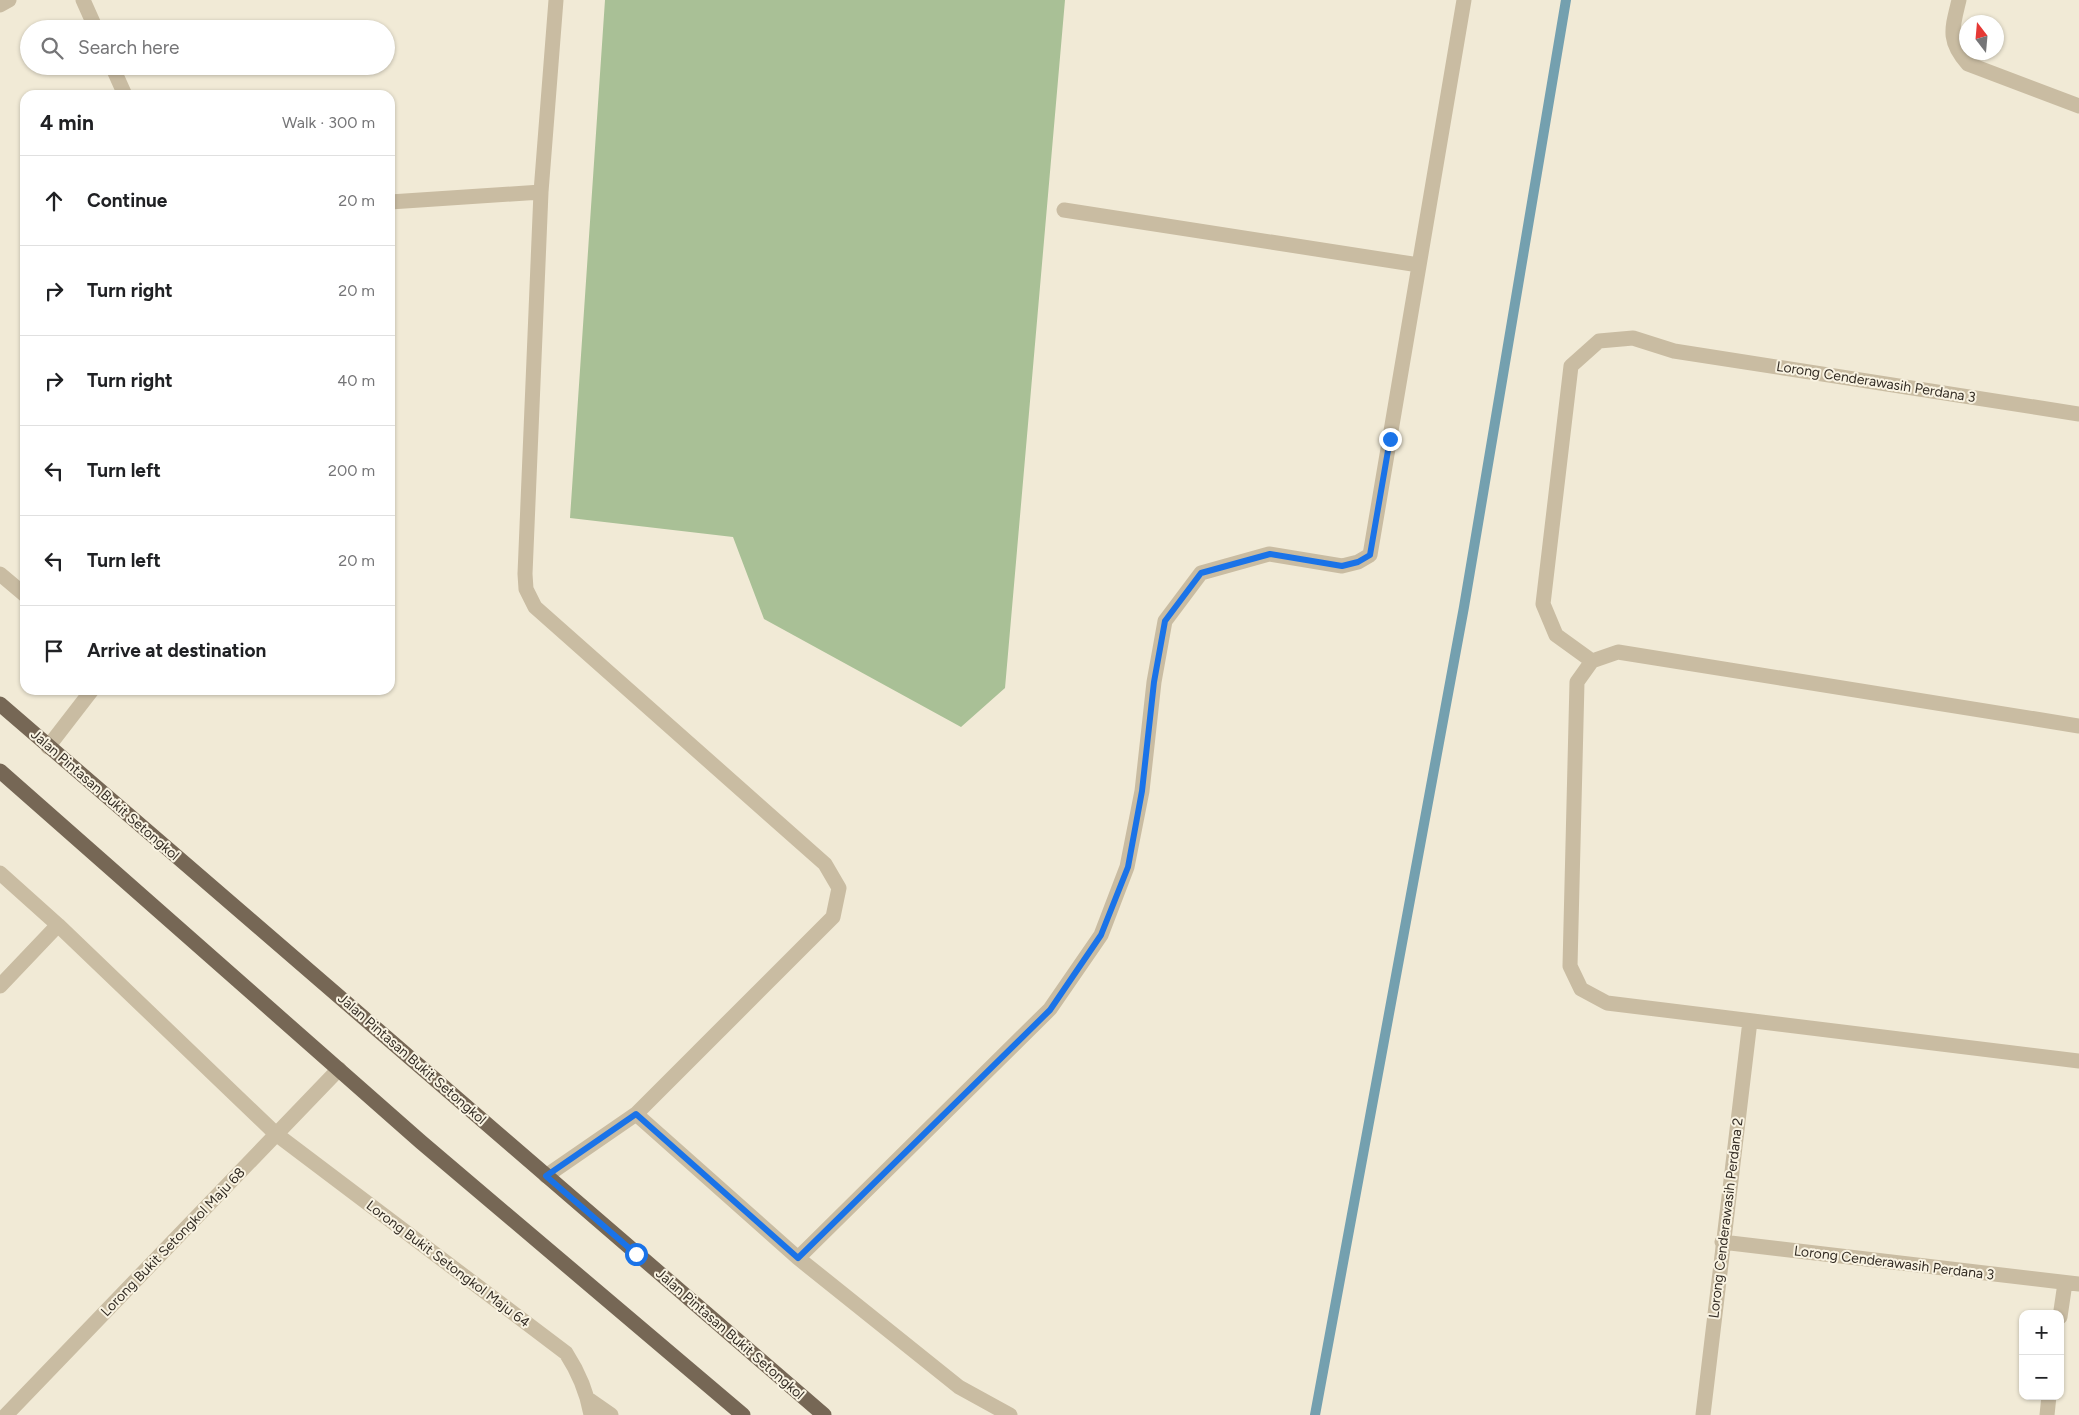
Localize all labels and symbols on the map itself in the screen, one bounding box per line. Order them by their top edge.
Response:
north arrow [1959,15,2004,60]
street label: Lorong Cenderawasih Perdana 3 [1775,358,1977,406]
route end [1379,428,1402,451]
street label: Jalan Pintasan Bukit Setongkol [27,726,183,864]
street label: Jalan Pintasan Bukit Setongkol [334,990,490,1128]
street label: Lorong Cenderawasih Perdana 2 [1705,1117,1747,1319]
street label: Lorong Bukit Setongkol Maju 68 [97,1164,249,1320]
street label: Lorong Bukit Setongkol Maju 64 [363,1197,533,1331]
street label: Lorong Cenderawasih Perdana 3 [1793,1242,1995,1284]
route start [625,1243,648,1266]
street label: Jalan Pintasan Bukit Setongkol [652,1265,808,1403]

